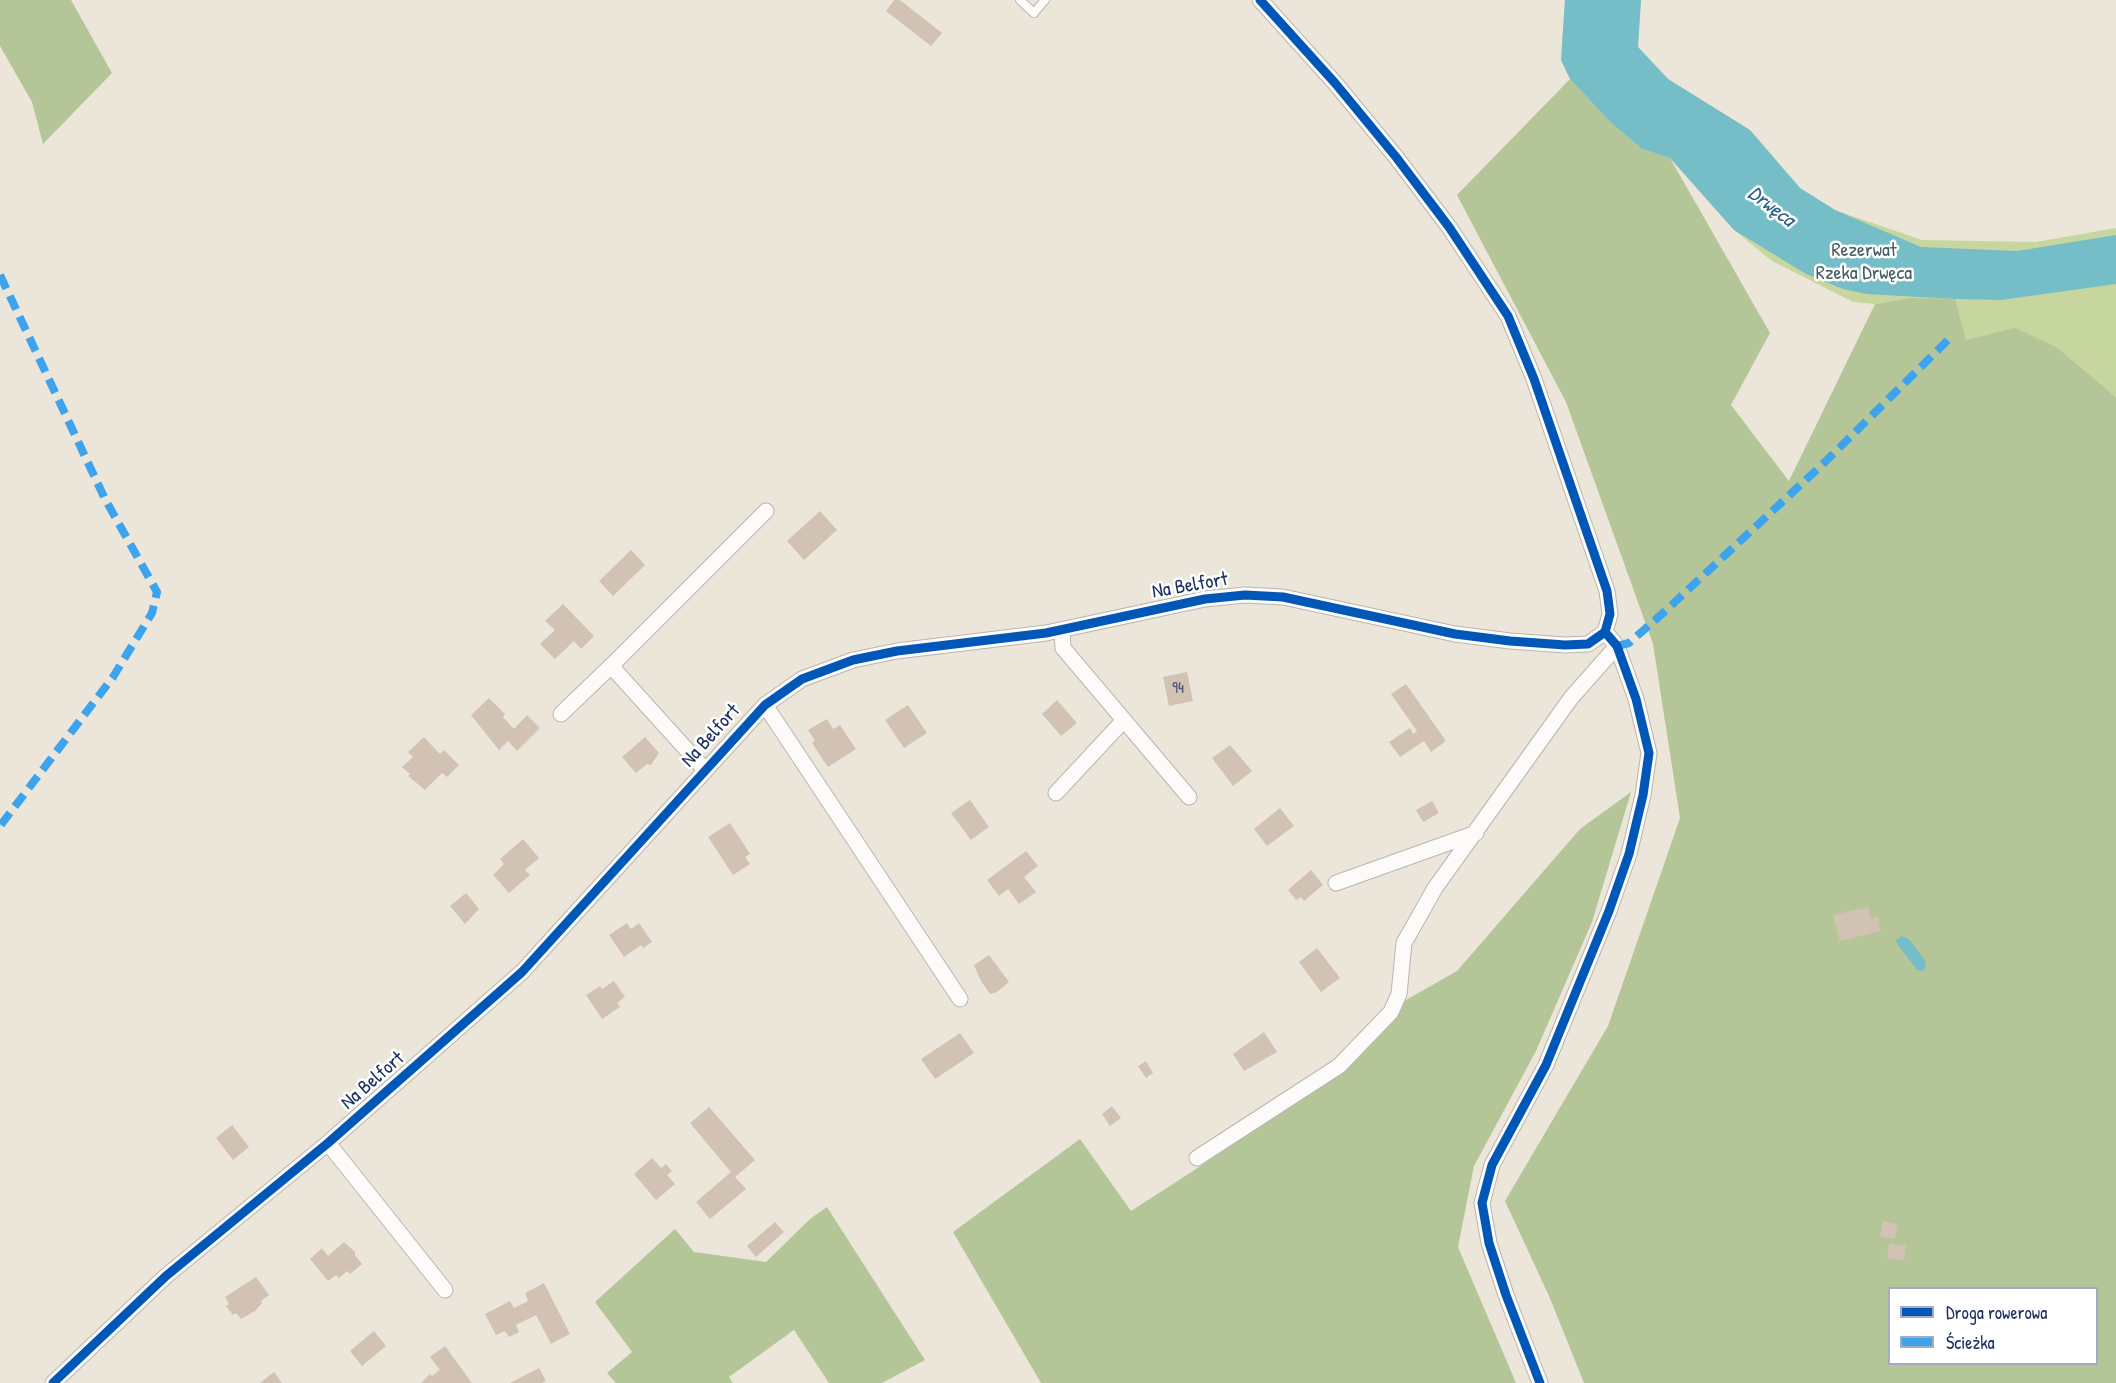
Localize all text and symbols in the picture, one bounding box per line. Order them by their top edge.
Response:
water label: Drwęca [1742,181,1800,233]
park label: Rezerwat Rzeka Drwęca [1816,239,1912,286]
street label: Na Belfort [1150,568,1230,604]
house number: 94 [1172,679,1184,699]
street label: Na Belfort [677,700,745,772]
street label: Na Belfort [336,1047,410,1115]
legend [1888,1287,2098,1365]
text: Droga rowerowa [1946,1300,2047,1325]
text: Ścieżka [1946,1330,1995,1355]

